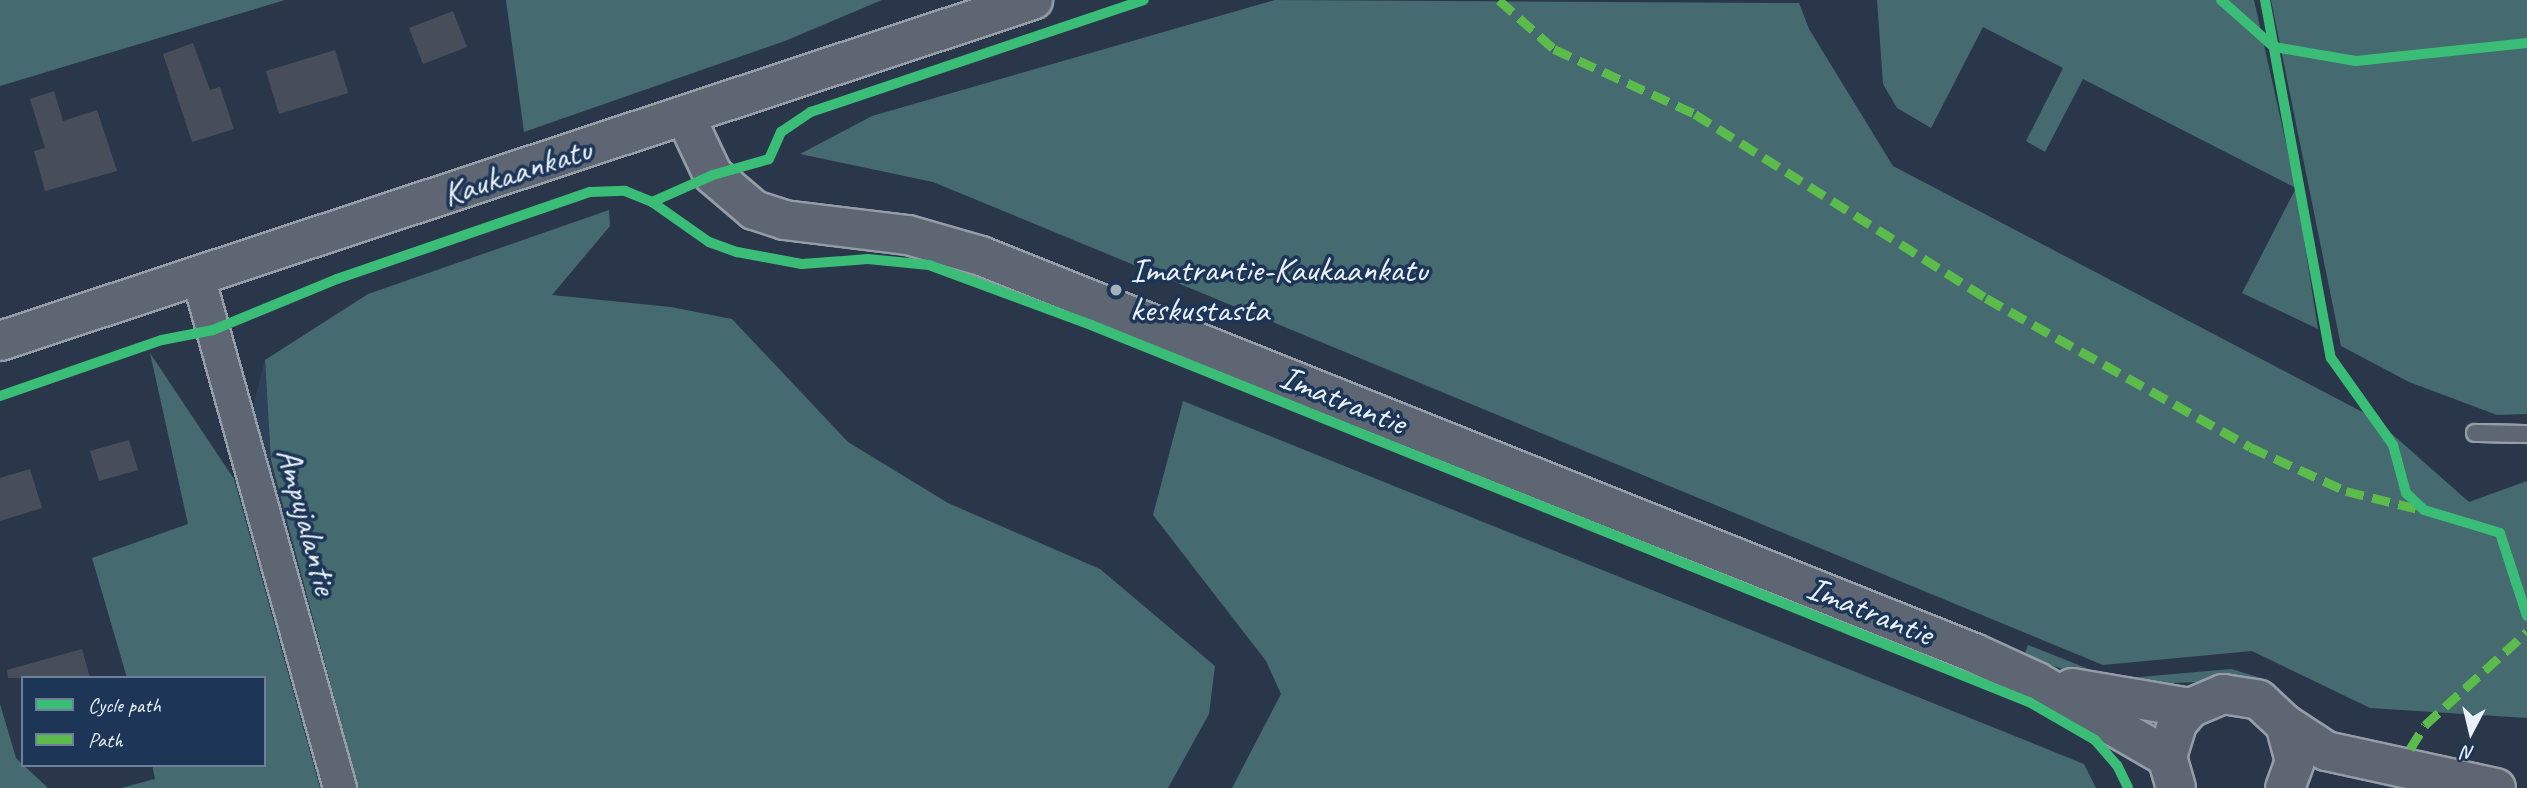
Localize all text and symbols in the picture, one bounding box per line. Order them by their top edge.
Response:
street label: Kaukaankatu [437,128,597,216]
place label: Imatrantie-Kaukaankatu keskustasta [1130,249,1428,331]
marker: Imatrantie-Kaukaankatu keskustasta [1108,282,1124,298]
street label: Imatrantie [1274,356,1412,444]
street label: Ampujalantie [267,443,347,599]
street label: Imatrantie [1801,567,1939,655]
legend [21,676,266,767]
text: Cycle path [88,692,161,718]
north arrow [2436,697,2506,767]
text: Path [88,727,123,753]
text: N [2461,740,2476,765]

